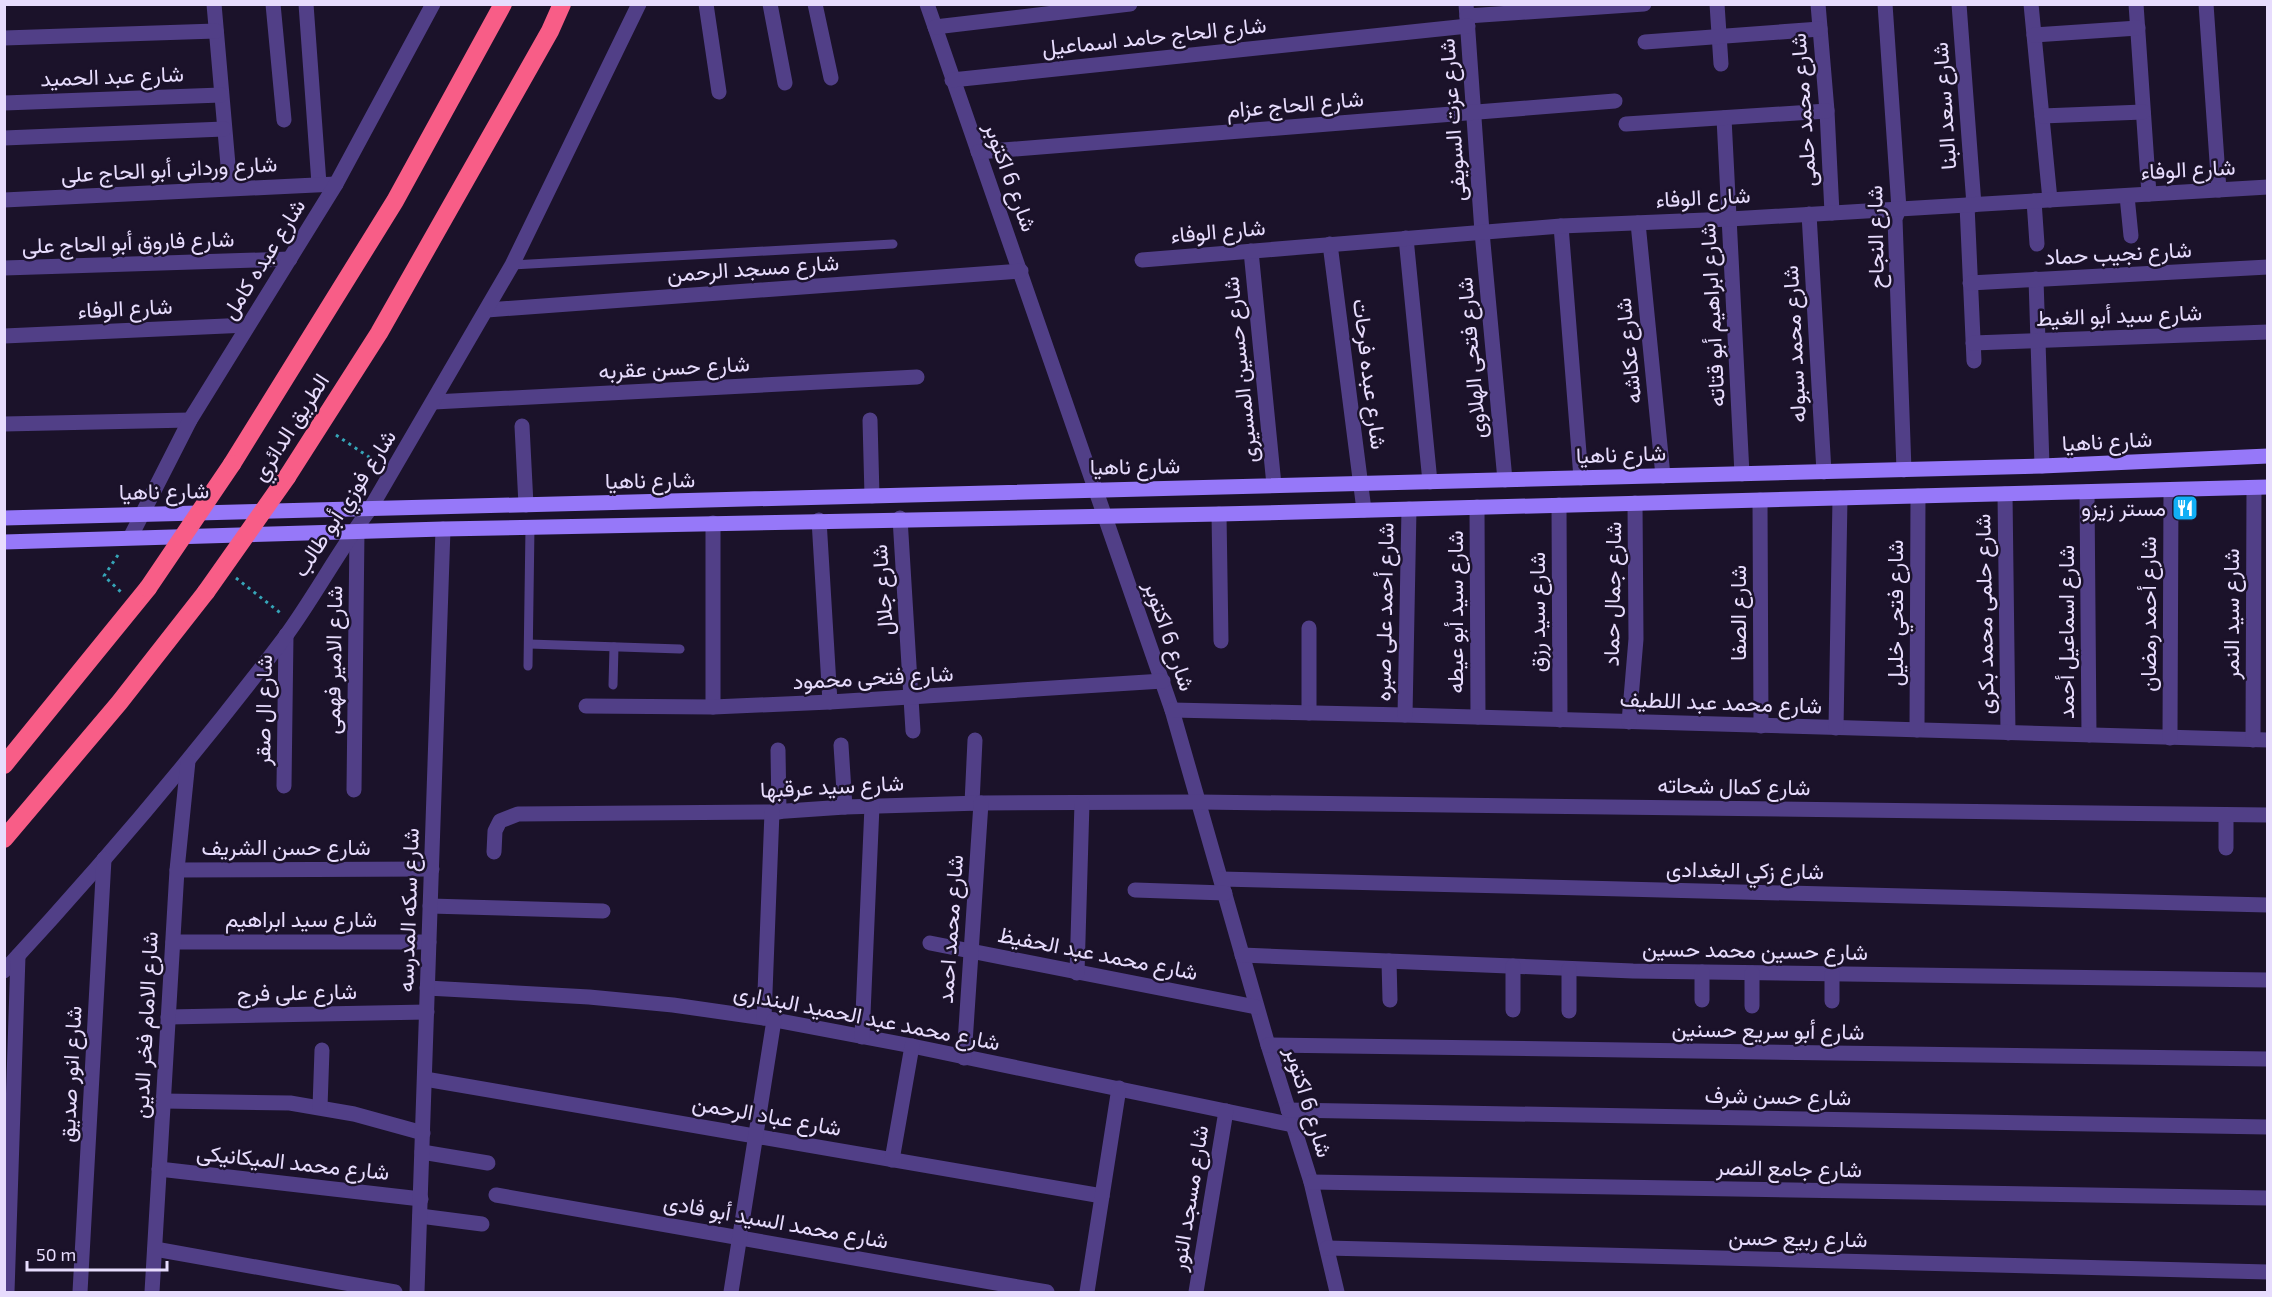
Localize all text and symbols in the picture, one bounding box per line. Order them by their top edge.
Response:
street label: شارع الحاج حامد اسماعيل [1040,10,1268,63]
street label: شارع محمد حلمى [1784,32,1823,188]
street label: شارع عزت السويفى [1432,37,1473,202]
street label: شارع سعد البنا [1926,41,1963,171]
street label: شارع عبد الحميد [40,60,184,93]
street label: شارع الحاج عزام [1225,84,1365,125]
street label: شارع 6 اكتوبر [977,118,1044,236]
street label: شارع وردانى أبو الحاج على [60,149,278,190]
street label: شارع الوفاء [2140,153,2236,186]
street label: شارع الوفاء [1655,181,1751,214]
street label: شارع النجاح [1860,185,1891,289]
street label: شارع عبده كامل [215,193,312,325]
street label: شارع الوفاء [1169,213,1267,250]
street label: شارع ابراهيم أبو قتاته [1693,222,1732,408]
street label: شارع فاروق أبو الحاج على [21,224,235,261]
street label: شارع نجيب حماد [2044,235,2192,272]
street label: شارع مسجد الرحمن [666,248,840,289]
street label: شارع محمد سبوله [1776,265,1813,423]
street label: شارع حسين المسيرى [1216,275,1265,465]
street label: شارع فتحى الهلاوى [1450,276,1493,440]
street label: شارع الوفاء [77,292,173,325]
street label: شارع عبده فرحات [1346,297,1393,451]
street label: شارع عكاشه [1609,297,1648,405]
street label: شارع سيد أبو الغيط [2035,298,2203,333]
street label: شارع حسن عقربه [598,349,750,386]
street label: الطريق الدائري [245,368,339,489]
street label: شارع فوزي أبو طالب [286,424,406,585]
street label: شارع ناهيا [2061,425,2153,458]
street label: شارع ناهيا [1575,438,1667,471]
street label: شارع ناهيا [1090,451,1180,482]
street label: شارع ناهيا [605,465,695,496]
street label: شارع ناهيا [119,476,209,507]
restaurant icon: مستر زيزو [2170,493,2200,523]
place label: مستر زيزو [2081,494,2166,522]
street label: شارع حلمى محمد بكرى [1968,513,2001,715]
street label: شارع جمال حماد [1597,521,1628,667]
street label: شارع أحمد على صبره [1368,522,1401,702]
street label: شارع سيد أبو عيطه [1441,530,1470,694]
street label: شارع أحمد رمضان [2134,536,2163,692]
street label: شارع فتحي خليل [1881,540,1914,686]
street label: شارع جلال [865,543,900,636]
street label: شارع اسماعيل أحمد [2052,545,2081,719]
street label: شارع سيد النمر [2217,548,2246,681]
street label: شارع سيد رزق [1523,552,1552,672]
street label: شارع الصفا [1724,565,1753,661]
street label: شارع 6 اكتوبر [1137,577,1202,695]
street label: شارع الامير فهمى [318,585,349,735]
street label: شارع ال صقر [248,654,279,767]
street label: شارع فتحى محمود [792,659,954,696]
street label: شارع محمد عبد اللطيف [1619,684,1823,721]
street label: شارع سيد عرقبها [759,768,905,805]
street label: شارع كمال شحاته [1657,771,1811,802]
street label: شارع سكه المدرسه [391,827,426,993]
street label: شارع حسن الشريف [201,833,371,862]
street label: شارع محمد احمد [931,854,970,1004]
street label: شارع زكي البغدادى [1666,855,1824,890]
street label: شارع سيد ابراهيم [225,905,377,934]
street label: شارع محمد عبد الحفيظ [996,920,1200,987]
street label: شارع الامام فخر الدين [126,931,165,1119]
street label: شارع حسين محمد حسين [1642,934,1868,967]
street label: شارع على فرج [237,977,357,1008]
street label: شارع محمد عبد الحميد البندارى [731,977,1003,1058]
street label: شارع انور صديق [52,1005,89,1143]
street label: شارع أبو سريع حسنين [1671,1014,1865,1047]
street label: شارع 6 اكتوبر [1278,1042,1339,1161]
street label: شارع حسن شرف [1704,1081,1852,1112]
street label: شارع عباد الرحمن [690,1088,844,1143]
street label: شارع مسجد النور [1163,1123,1215,1274]
street label: شارع محمد الميكانيكى [195,1138,391,1187]
street label: شارع جامع النصر [1715,1153,1862,1184]
street label: شارع محمد السيد أبو فادى [661,1187,891,1256]
street label: شارع ربيع حسن [1728,1223,1868,1254]
scale bar [27,1234,166,1272]
text: 50 m [36,1243,76,1265]

